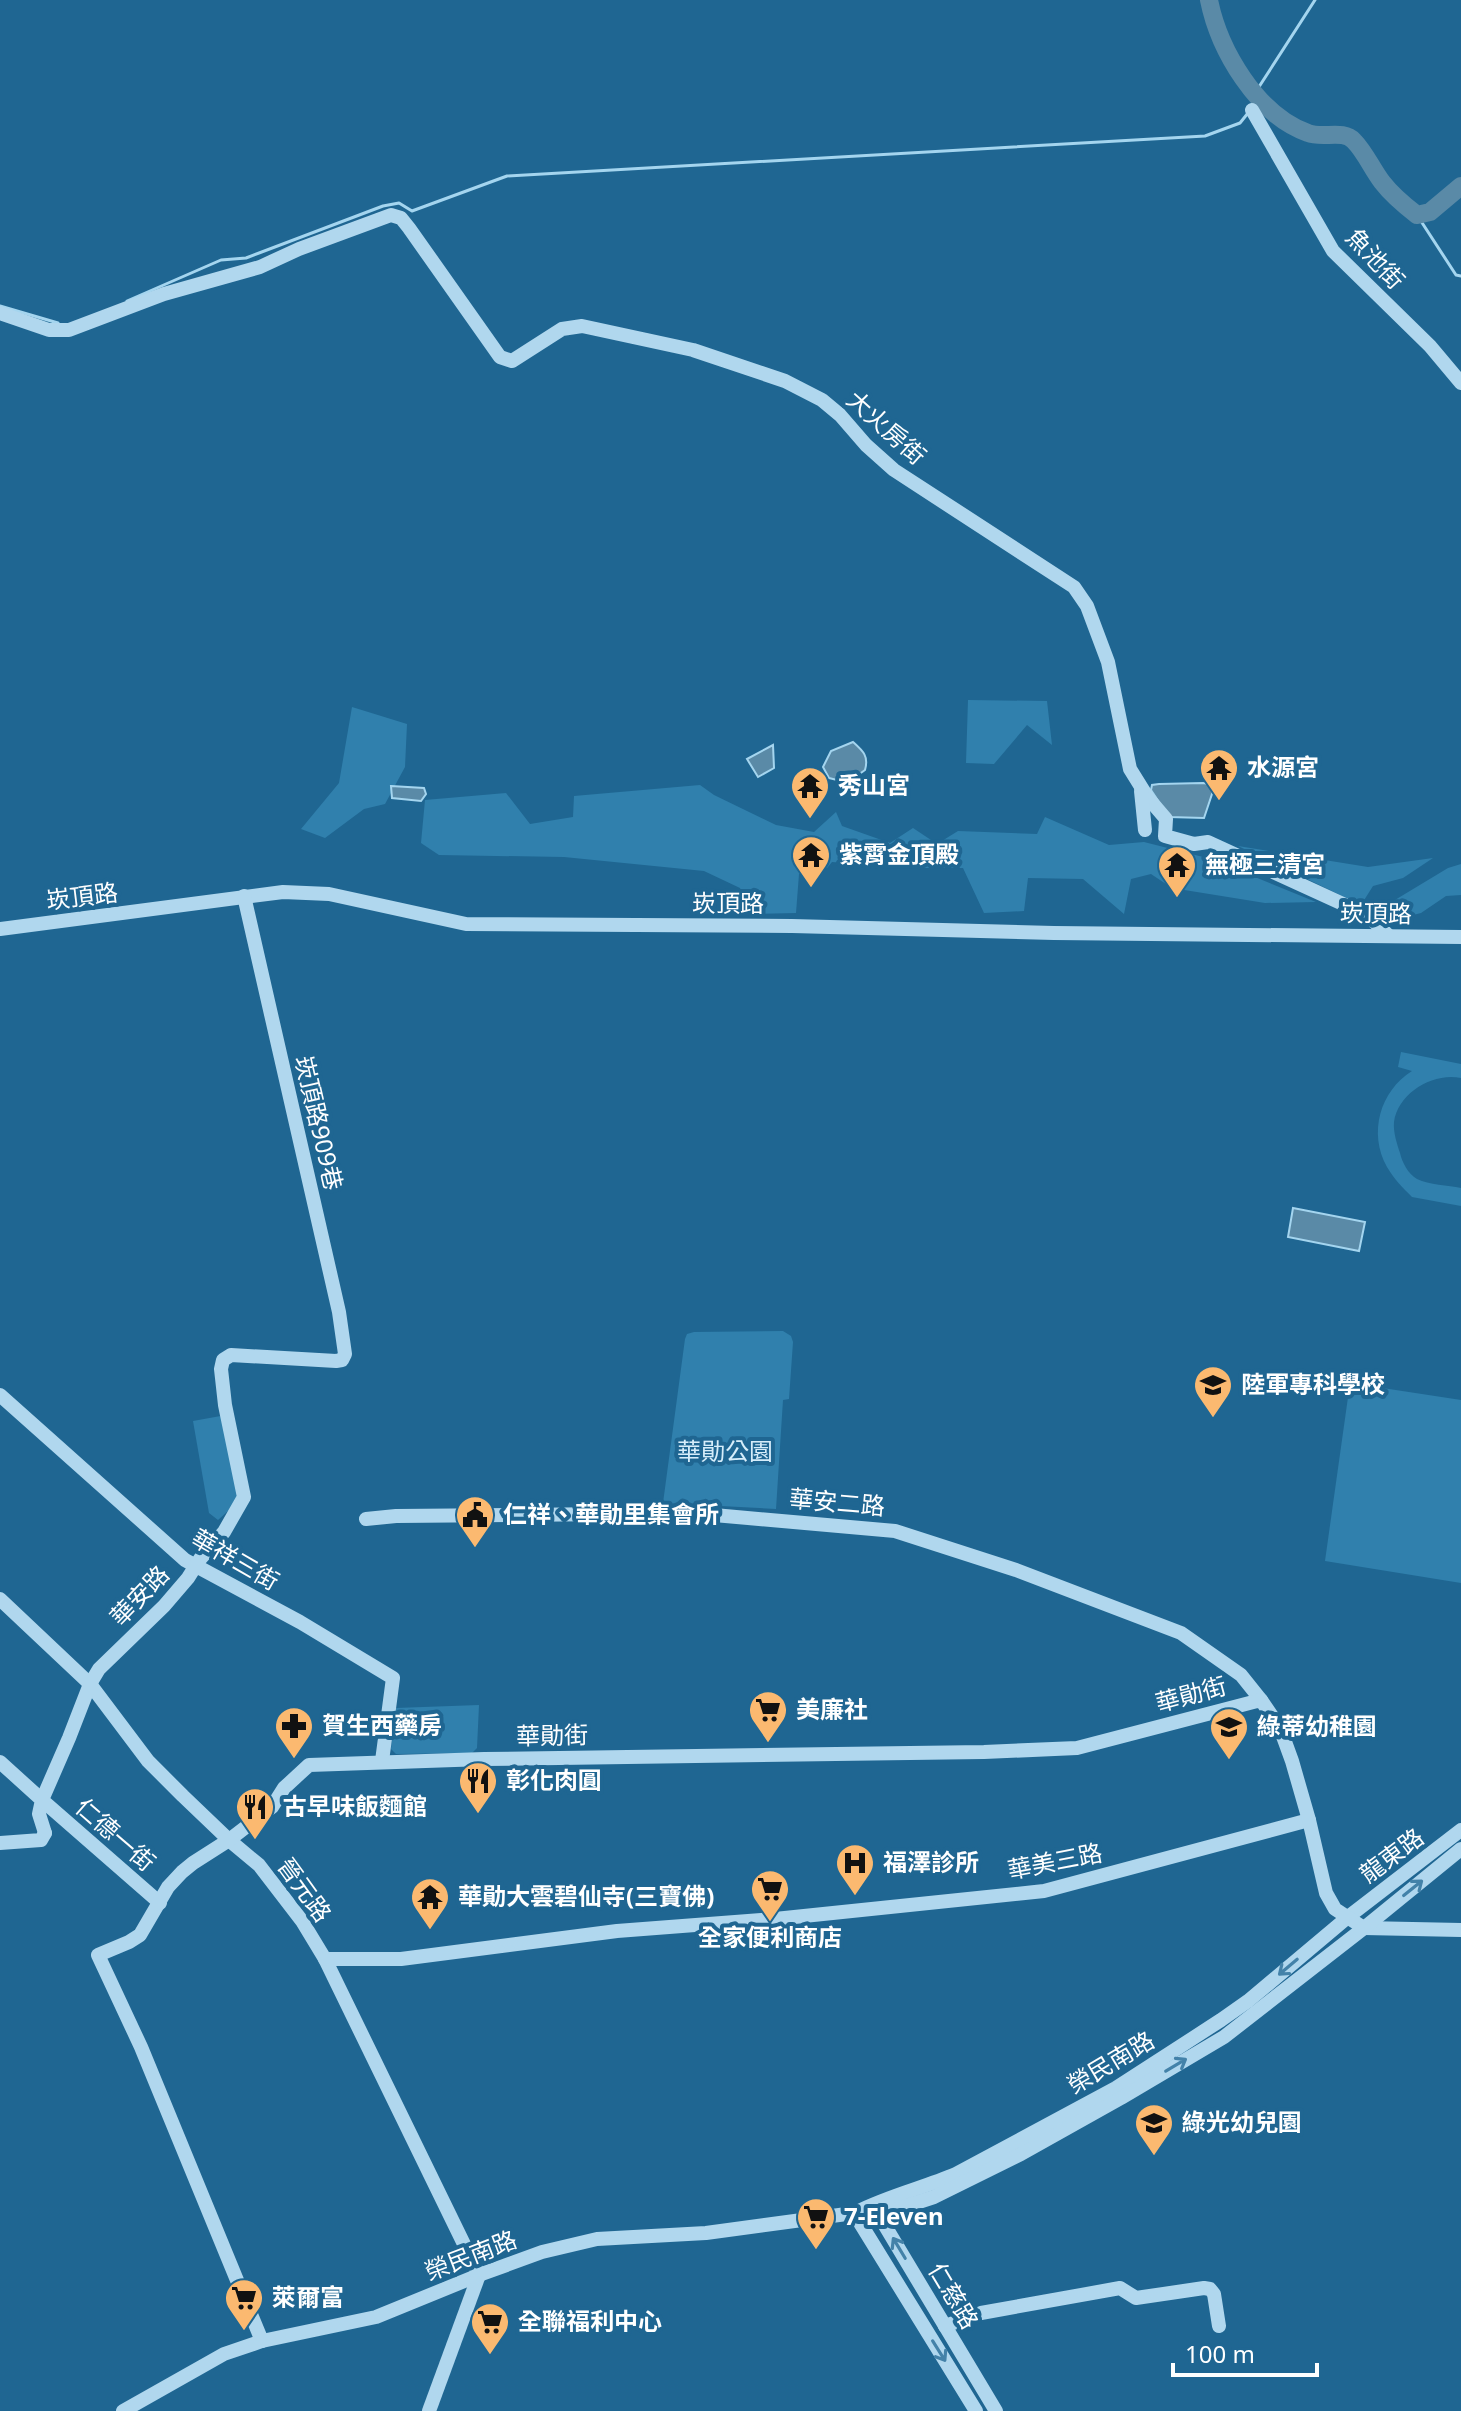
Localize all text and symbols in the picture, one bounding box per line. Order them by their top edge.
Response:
street label: 魚池街 [1339,220,1413,296]
street label: 大火房街 [840,383,934,471]
temple icon: 水源宮 [1198,747,1240,802]
place label: 水源宮 [1247,750,1319,783]
temple icon: 秀山宮 [789,765,831,820]
place label: 秀山宮 [838,768,910,801]
temple icon: 紫霄金頂殿 [790,834,832,889]
place label: 紫霄金頂殿 [839,837,959,870]
temple icon: 無極三清宮 [1156,844,1198,899]
place label: 無極三清宮 [1205,847,1325,880]
street label: 崁頂路 [44,875,120,916]
street label: 崁頂路 [692,886,764,919]
street label: 崁頂路 [1340,895,1412,930]
street label: 崁頂路909巷 [288,1052,351,1193]
school or university icon: 陸軍專科學校 [1192,1364,1234,1419]
place label: 陸軍專科學校 [1241,1367,1385,1400]
park label: 華勛公園 [677,1434,773,1467]
street label: 華安二路 [788,1481,886,1522]
public building icon: 仁祥、華勛里集會所 [454,1494,496,1549]
place label: 仁祥、華勛里集會所 [503,1497,719,1530]
street label: 華祥三街 [186,1520,286,1597]
street label: 華安路 [102,1558,176,1632]
street label: 華勛街 [1152,1668,1230,1719]
supermarket icon: 美廉社 [747,1689,789,1744]
place label: 美廉社 [796,1692,868,1725]
pharmacy icon: 賀生西藥房 [273,1705,315,1760]
school or university icon: 綠蒂幼稚園 [1208,1706,1250,1761]
place label: 賀生西藥房 [322,1708,442,1741]
place label: 綠蒂幼稚園 [1257,1709,1377,1742]
street label: 華勛街 [516,1717,588,1752]
restaurant icon: 彰化肉圓 [457,1760,499,1815]
place label: 彰化肉圓 [506,1763,602,1796]
restaurant icon: 古早味飯麵館 [234,1786,276,1841]
place label: 古早味飯麵館 [283,1789,427,1822]
street label: 仁德一街 [69,1790,163,1878]
street label: 龍東路 [1352,1820,1430,1890]
street label: 華美三路 [1004,1835,1105,1886]
hospital icon: 福澤診所 [834,1842,876,1897]
place label: 福澤診所 [883,1845,979,1878]
street label: 晉元路 [271,1850,340,1928]
supermarket icon: 全家便利商店 [749,1868,791,1923]
temple icon: 華勛大雲碧仙寺(三寶佛) [409,1876,451,1931]
place label: 華勛大雲碧仙寺(三寶佛) [458,1879,714,1912]
one-way arrow [1402,1879,1422,1897]
place label: 全家便利商店 [698,1920,842,1953]
one-way arrow [1279,1958,1299,1976]
street label: 榮民南路 [1061,2023,1160,2101]
one-way arrow [1164,2057,1187,2073]
school or university icon: 綠光幼兒園 [1133,2102,1175,2157]
place label: 綠光幼兒園 [1182,2105,1302,2138]
supermarket icon: 7-Eleven [795,2196,837,2251]
place label: 7-Eleven [844,2199,943,2232]
street label: 榮民南路 [420,2222,521,2287]
one-way arrow [890,2237,906,2260]
street label: 仁慈路 [922,2256,987,2335]
supermarket icon: 萊爾富 [223,2277,265,2332]
place label: 萊爾富 [272,2280,344,2313]
supermarket icon: 全聯福利中心 [469,2301,511,2356]
place label: 全聯福利中心 [518,2304,662,2337]
scale bar [1173,2327,1317,2377]
text: 100 m [1185,2337,1255,2370]
one-way arrow [932,2339,948,2362]

